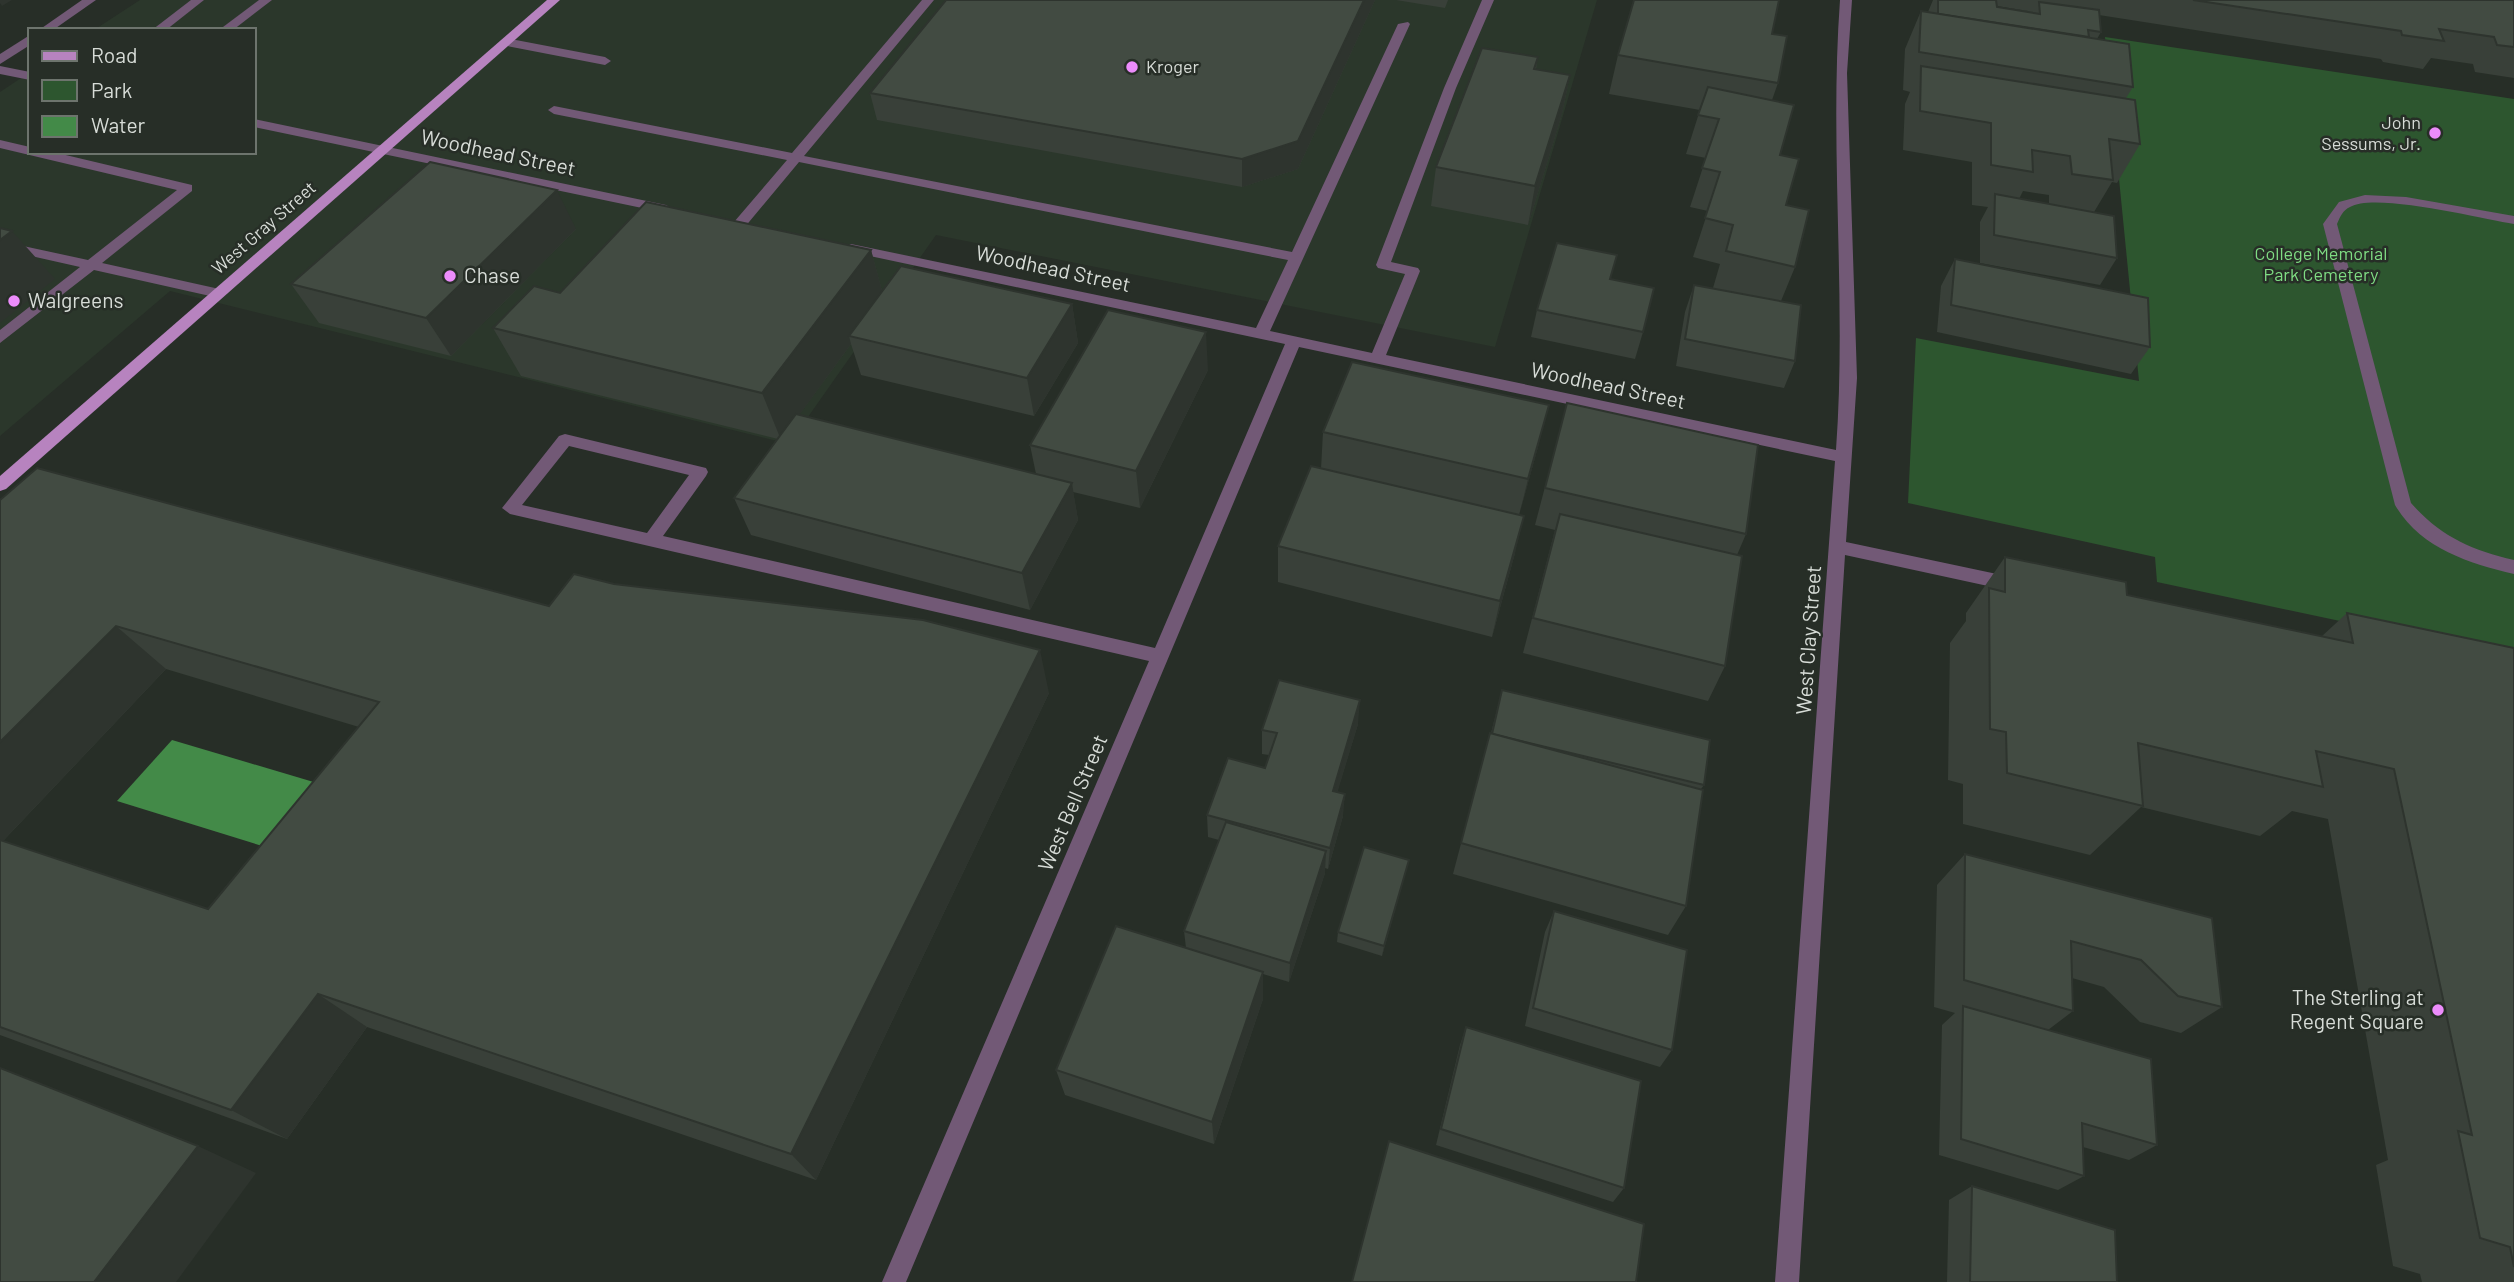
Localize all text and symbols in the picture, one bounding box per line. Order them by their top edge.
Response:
legend [28,28,256,154]
text: Road [91,42,137,67]
place label: Kroger [1146,55,1199,77]
marker: Kroger [1124,59,1140,75]
text: Park [91,77,132,102]
place label: John Sessums, Jr. [2321,111,2421,154]
text: Water [91,112,146,137]
street label: Woodhead Street [419,123,578,180]
marker: John Sessums, Jr. [2427,125,2443,141]
street label: West Gray Street [207,176,320,278]
street label: Woodhead Street [974,239,1133,296]
park label: College Memorial Park Cemetery [2255,242,2387,285]
place label: Chase [464,262,520,287]
marker: Chase [442,268,458,284]
place label: Walgreens [28,287,124,312]
marker: Walgreens [6,293,22,309]
street label: Woodhead Street [1529,356,1688,413]
street label: West Clay Street [1790,564,1825,715]
street label: West Bell Street [1032,730,1112,874]
place label: The Sterling at Regent Square [2290,984,2424,1033]
marker: The Sterling at Regent Square [2430,1002,2446,1018]

